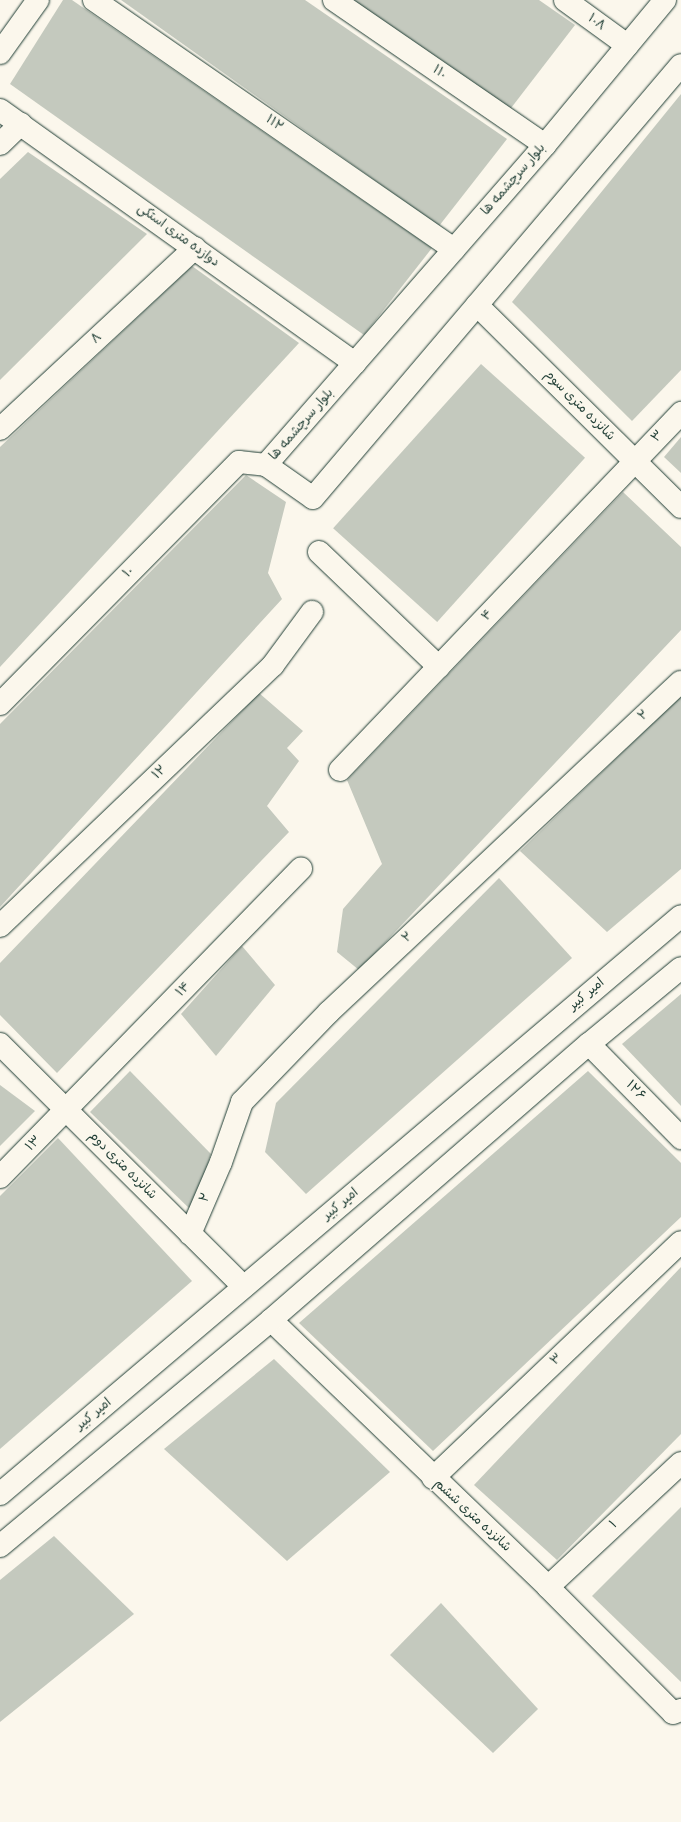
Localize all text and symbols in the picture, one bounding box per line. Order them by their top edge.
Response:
street label: ۱۰۸ [584,11,608,35]
street label: ۱۱۰ [429,63,449,83]
street label: ۱۱۲ [262,112,286,136]
street label: بلوار سرچشمه ها [479,141,549,219]
street label: دوازده متری استکی [134,201,222,271]
street label: ۸ [88,330,106,348]
street label: شانزده متری سوم [540,367,618,445]
street label: بلوار سرچشمه ها [267,386,337,464]
street label: ۳ [649,428,667,446]
street label: ۱۰ [120,564,138,582]
street label: ۴ [479,607,497,625]
street label: ۲ [635,707,653,725]
street label: ۱۲ [150,763,170,783]
street label: ۲ [399,929,417,947]
street label: امیر کبیر [566,975,608,1015]
street label: ۱۴ [173,979,195,1001]
street label: ۱۲۶ [622,1078,648,1104]
street label: شانزده متری دوم [85,1129,159,1203]
street label: ۱۳ [23,1133,45,1155]
street label: امیر کبیر [320,1185,362,1225]
street label: ۲ [197,1191,215,1205]
street label: ۳ [548,1351,566,1369]
street label: امیر کبیر [73,1395,115,1435]
street label: شانزده متری ششم [430,1476,514,1556]
street label: ۱ [607,1518,621,1532]

